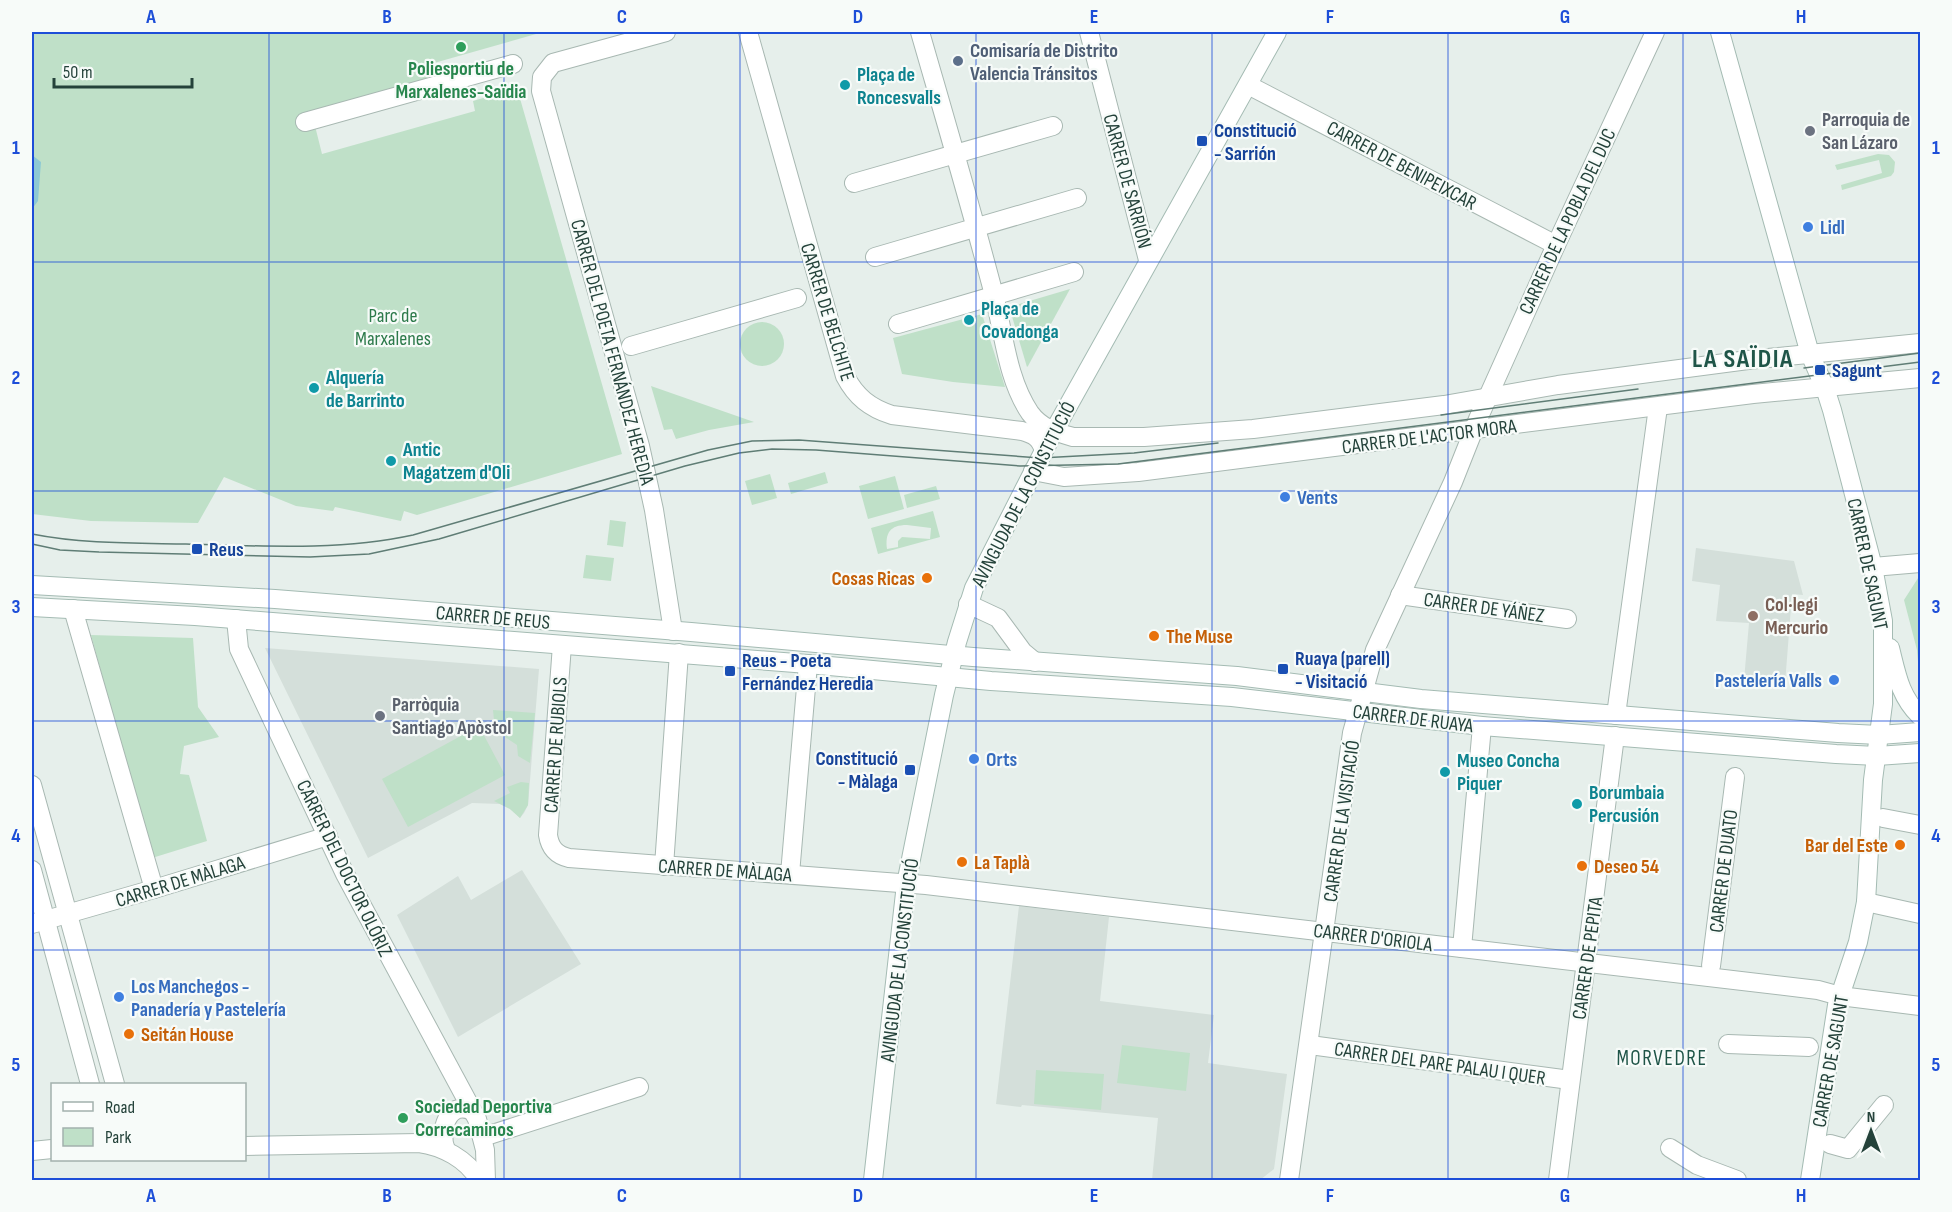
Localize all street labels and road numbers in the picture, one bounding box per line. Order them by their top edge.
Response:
street label: CARRER DE SARRIÓN [1098,111,1157,251]
street label: CARRER DE BENIPEIXCAR [1322,116,1481,216]
street label: CARRER DE LA POBLA DEL DUC [1514,125,1622,318]
street label: CARRER DEL POETA FERNÁNDEZ HEREDIA [565,217,659,488]
street label: CARRER DE BELCHITE [795,240,859,384]
street label: AVINGUDA DE LA CONSTITUCIÓ [966,398,1081,592]
street label: CARRER DE L'ACTOR MORA [1341,414,1518,460]
street label: CARRER DE SAGUNT [1841,496,1893,632]
street label: CARRER DE YÁÑEZ [1422,588,1546,628]
street label: CARRER DE REUS [435,601,551,635]
street label: CARRER DE RUBIOLS [539,676,573,814]
street label: CARRER DE RUAYA [1351,700,1475,738]
street label: CARRER DE LA VISITACIÓ [1319,739,1365,904]
street label: CARRER DEL DOCTOR OLÓRIZ [291,776,397,961]
street label: CARRER DE DUATO [1705,808,1743,934]
street label: CARRER DE MÀLAGA [113,851,248,913]
street label: CARRER DE MÀLAGA [657,854,793,888]
street label: AVINGUDA DE LA CONSTITUCIÓ [875,857,924,1064]
street label: CARRER DE PEPITA [1567,895,1609,1021]
street label: CARRER D'ORIOLA [1312,919,1434,957]
street label: CARRER DE SAGUNT [1808,993,1854,1129]
street label: CARRER DEL PARE PALAU I QUER [1333,1037,1547,1091]

